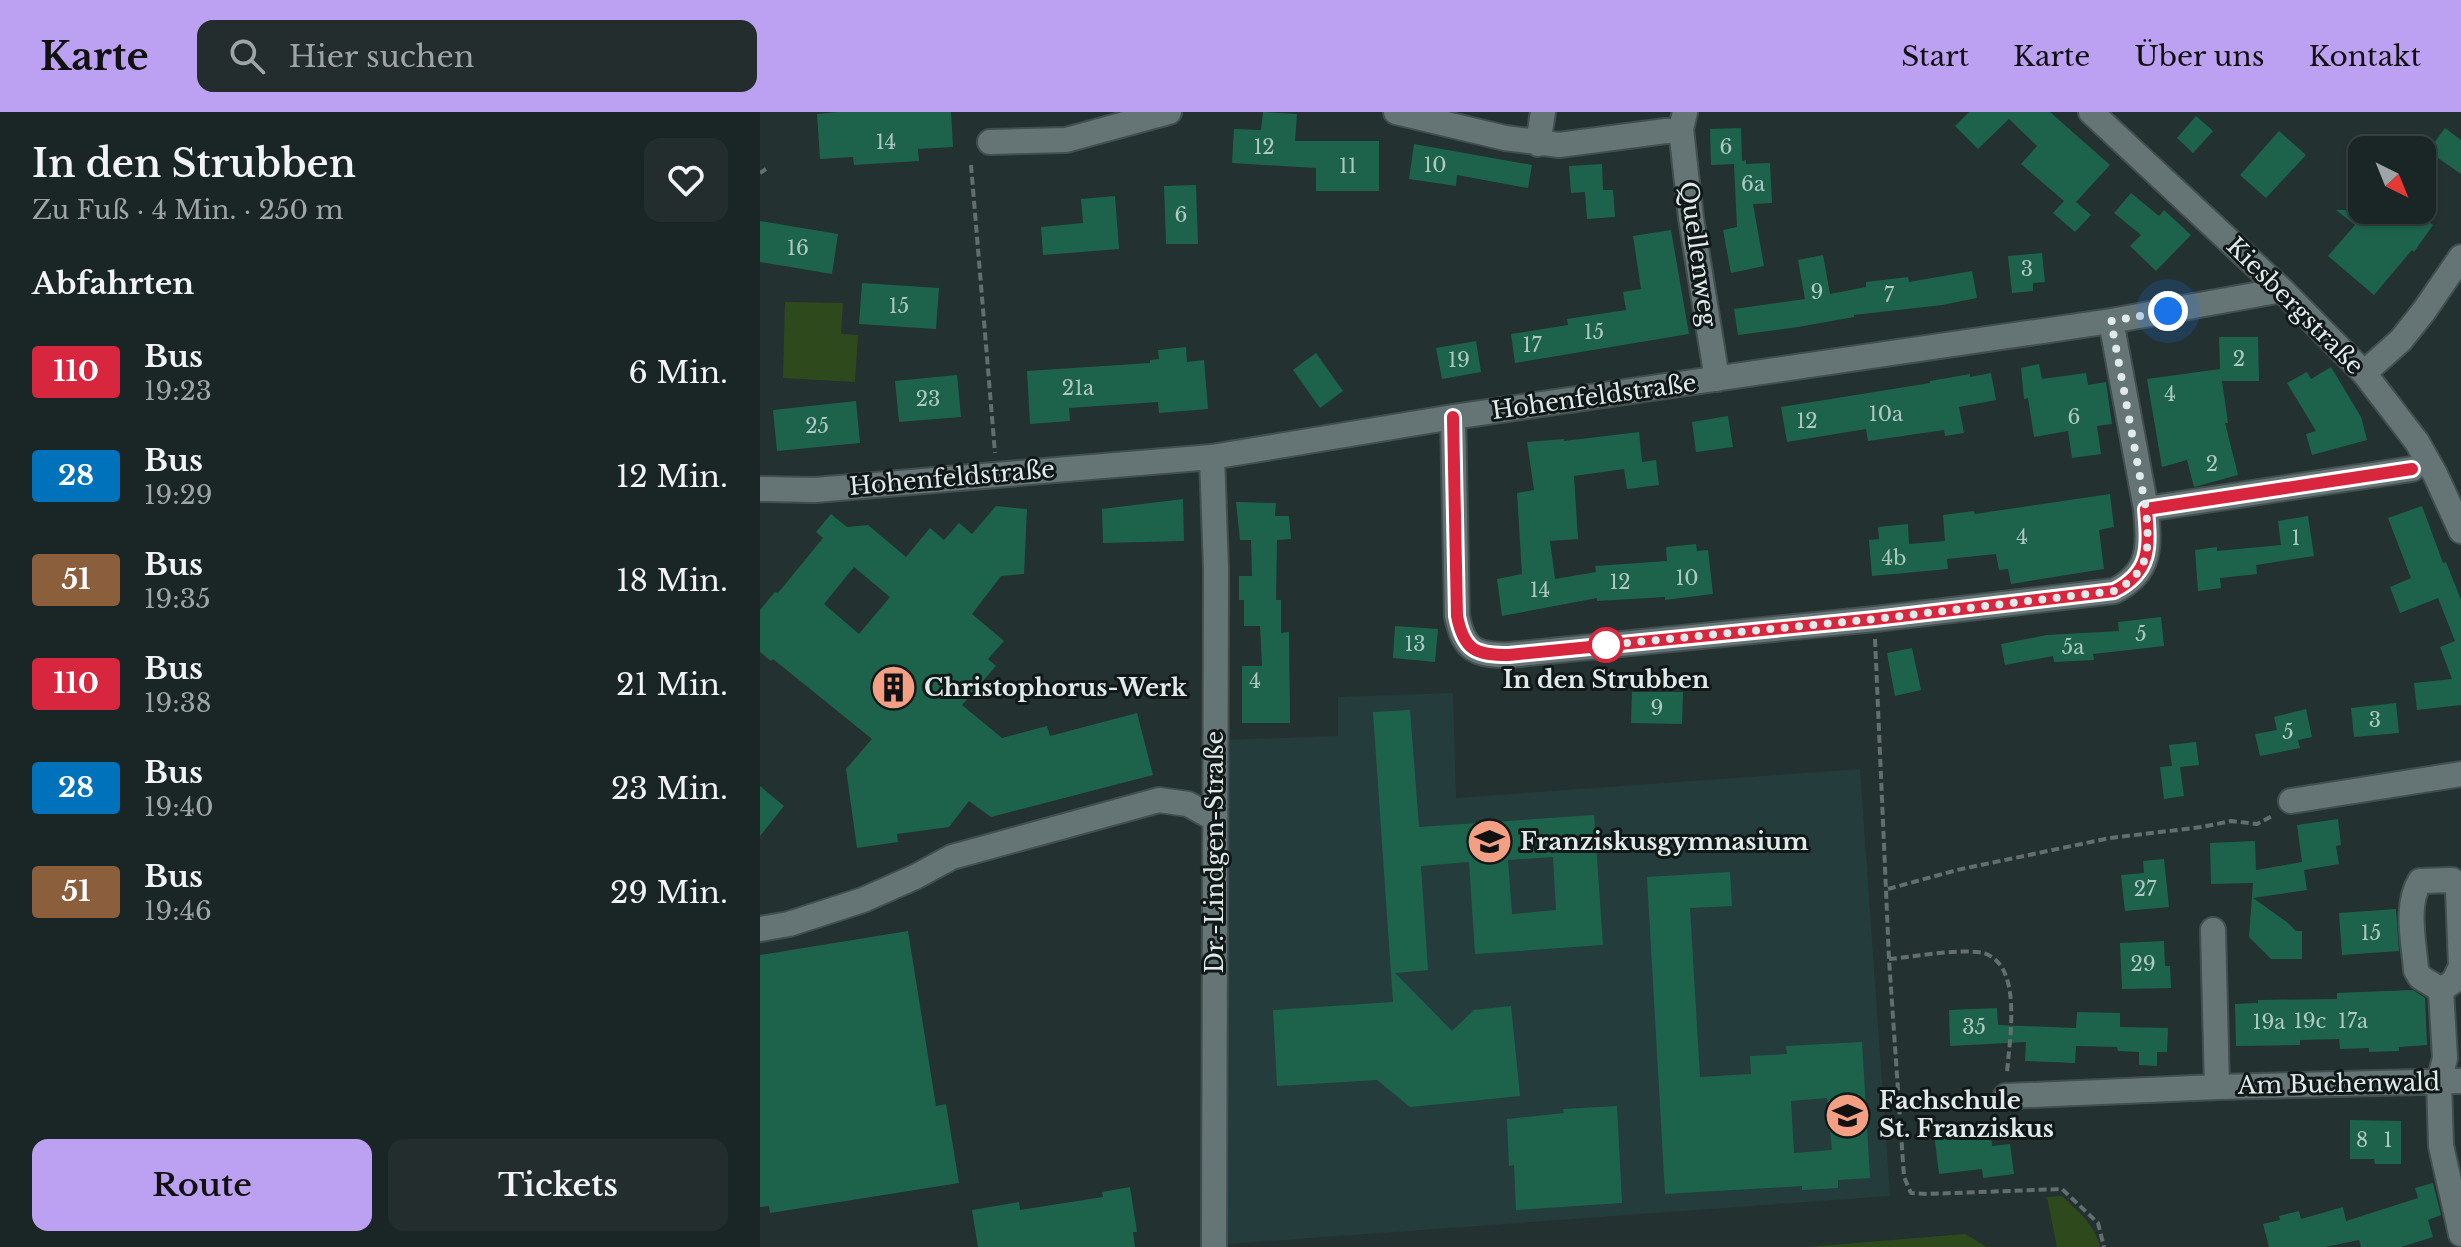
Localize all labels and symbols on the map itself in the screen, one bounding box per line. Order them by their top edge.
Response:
house number: 14 [876,130,896,154]
house number: 12 [1253,135,1275,159]
house number: 6 [1720,135,1732,159]
north arrow [2348,136,2436,224]
house number: 10 [1423,153,1447,177]
house number: 11 [1339,154,1357,178]
house number: 6a [1741,172,1766,196]
street label: Quellenweg [1674,180,1723,329]
house number: 6 [1175,203,1187,227]
street label: Kiesbergstraße [2221,231,2370,380]
house number: 16 [787,236,809,260]
house number: 3 [2021,257,2033,281]
house number: 9 [1811,280,1823,304]
house number: 7 [1884,283,1895,307]
your location [2148,291,2188,331]
house number: 15 [889,294,909,318]
house number: 15 [1584,320,1604,344]
house number: 17 [1523,333,1542,357]
house number: 2 [2233,347,2245,371]
house number: 19 [1448,348,1470,372]
street label: Hohenfeldstraße [1490,368,1698,425]
house number: 21a [1062,376,1095,400]
house number: 4 [2164,382,2176,406]
house number: 23 [916,387,940,411]
house number: 10a [1869,402,1904,426]
house number: 6 [2068,405,2080,429]
house number: 12 [1796,409,1818,433]
house number: 25 [805,414,829,438]
house number: 2 [2206,452,2218,476]
street label: Hohenfeldstraße [848,454,1056,501]
house number: 4 [2016,525,2028,549]
house number: 1 [2292,526,2300,550]
house number: 4b [1882,546,1906,570]
house number: 10 [1675,566,1699,590]
house number: 12 [1609,570,1631,594]
house number: 14 [1530,578,1550,602]
house number: 5 [2135,622,2147,646]
marker: In den Strubben [1589,628,1623,662]
house number: 13 [1404,632,1426,656]
house number: 5a [2062,635,2085,659]
building icon: Christophorus-Werk [869,664,917,712]
place label: In den Strubben [1503,665,1710,694]
house number: 4 [1249,669,1261,693]
place label: Christophorus-Werk [924,673,1188,702]
house number: 9 [1651,696,1663,720]
house number: 3 [2369,708,2381,732]
house number: 5 [2282,720,2294,744]
street label: Dr.-Lindgen-Straße [1200,731,1229,973]
school or university icon: Franziskusgymnasium [1465,818,1513,866]
place label: Franziskusgymnasium [1520,827,1809,856]
house number: 27 [2134,877,2157,901]
house number: 15 [2361,921,2381,945]
house number: 29 [2130,952,2156,976]
house number: 19c [2294,1009,2327,1033]
house number: 17a [2338,1009,2369,1033]
house number: 19a [2253,1010,2286,1034]
house number: 35 [1962,1015,1986,1039]
street label: Am Buchenwald [2237,1067,2440,1100]
place label: Fachschule St. Franziskus [1879,1086,2054,1143]
school or university icon: Fachschule St. Franziskus [1824,1091,1872,1139]
house number: 8 [2356,1128,2368,1152]
house number: 1 [2384,1128,2392,1152]

